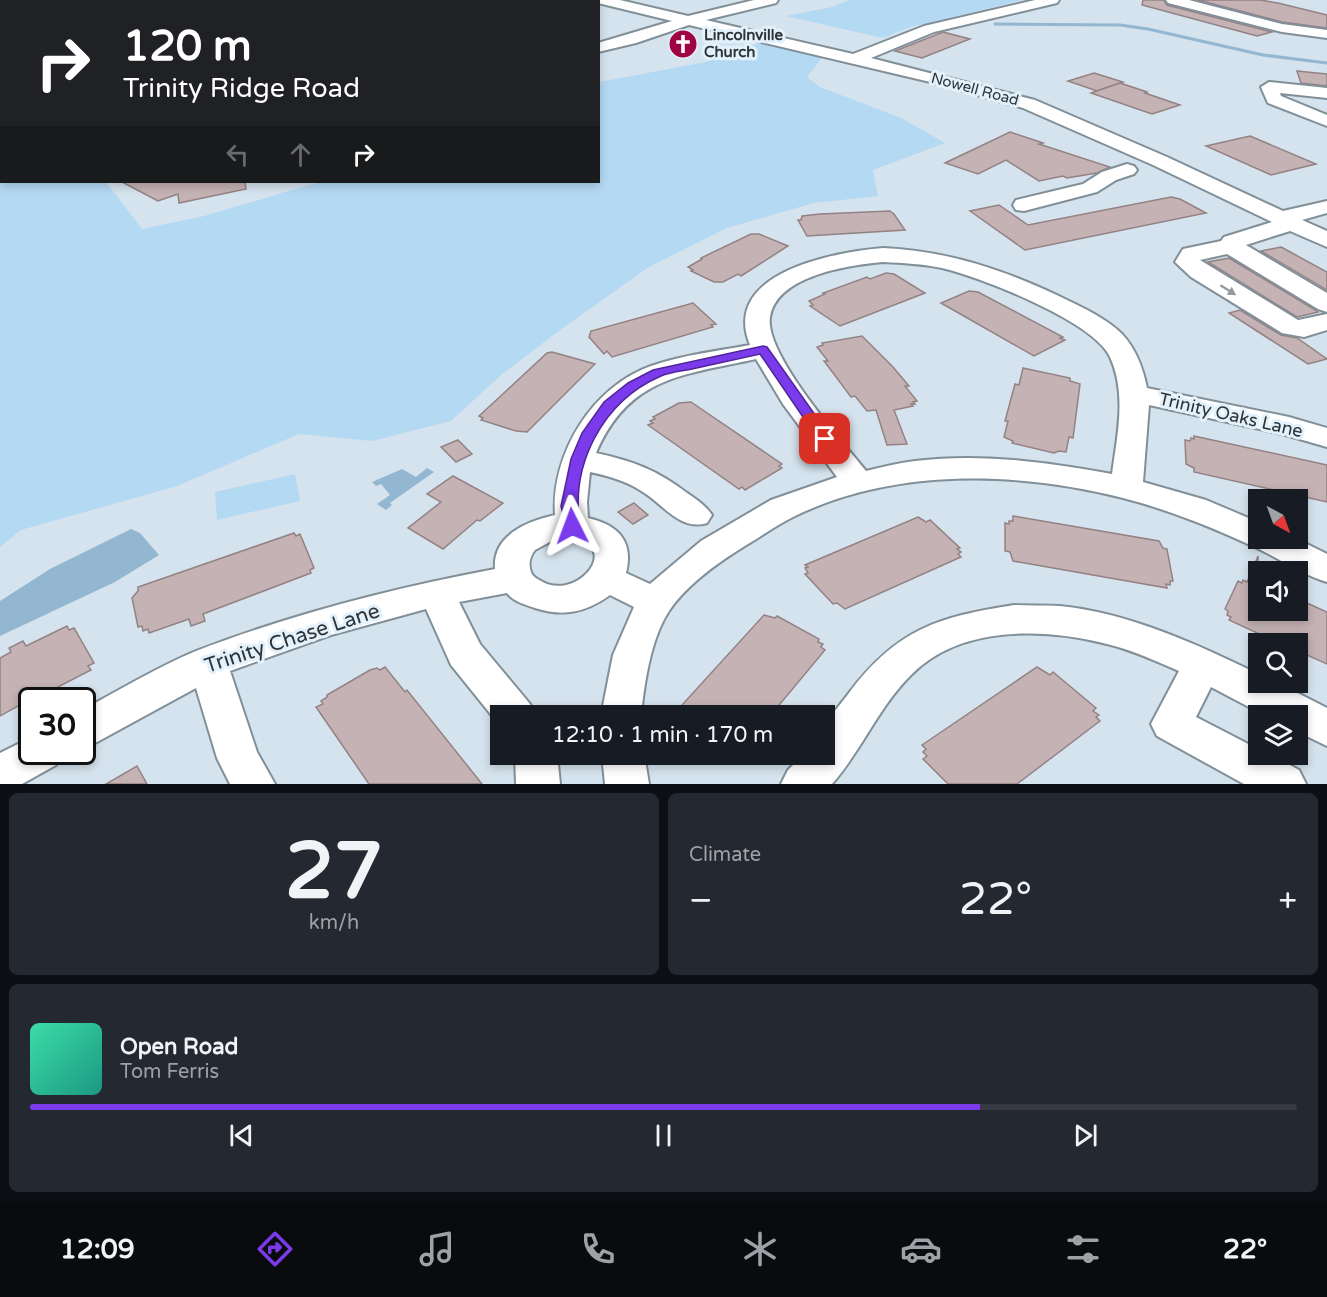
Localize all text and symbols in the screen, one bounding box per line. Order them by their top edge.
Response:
text: 120 m [123,21,252,72]
icon: right [24,24,102,102]
place label: Lincolnville Church [704,26,783,61]
church icon: Lincolnville Church [667,28,699,60]
street label: Nowell Road [929,69,1021,109]
text: Trinity Ridge Road [123,72,360,105]
icon: left [221,138,254,171]
icon: ahead [284,138,317,171]
icon: right [347,138,380,171]
one-way arrow [1220,284,1236,295]
street label: Trinity Oaks Lane [1157,388,1305,442]
pin [799,413,850,464]
icon: arrive [808,422,841,455]
north arrow [1248,489,1308,549]
map controls [1248,489,1308,765]
position arrow [540,494,604,558]
button: sound [1248,561,1308,621]
street label: Trinity Chase Lane [201,598,383,679]
button: search [1248,633,1308,693]
speed limit sign: 30 [18,687,96,765]
button: layers [1248,705,1308,765]
text: 12:10 · 1 min · 170 m [552,722,773,748]
text: 27 [285,825,383,919]
text: Climate [689,843,761,867]
text: 22° [959,873,1032,927]
text: − [689,881,713,920]
text: + [1278,881,1297,920]
text: km/h [309,911,359,935]
text: Open Road [120,1034,238,1060]
text: Tom Ferris [120,1060,219,1084]
icon: previous [225,1119,258,1152]
icon: pause [647,1119,680,1152]
icon: next [1069,1119,1102,1152]
icon: directions [254,1228,296,1270]
icon: music [416,1228,458,1270]
icon: phone [577,1228,619,1270]
icon: climate [739,1228,781,1270]
icon: car [900,1228,942,1270]
icon: filters [1062,1228,1104,1270]
text: 12:09 [60,1233,135,1266]
text: 22° [1223,1233,1267,1266]

